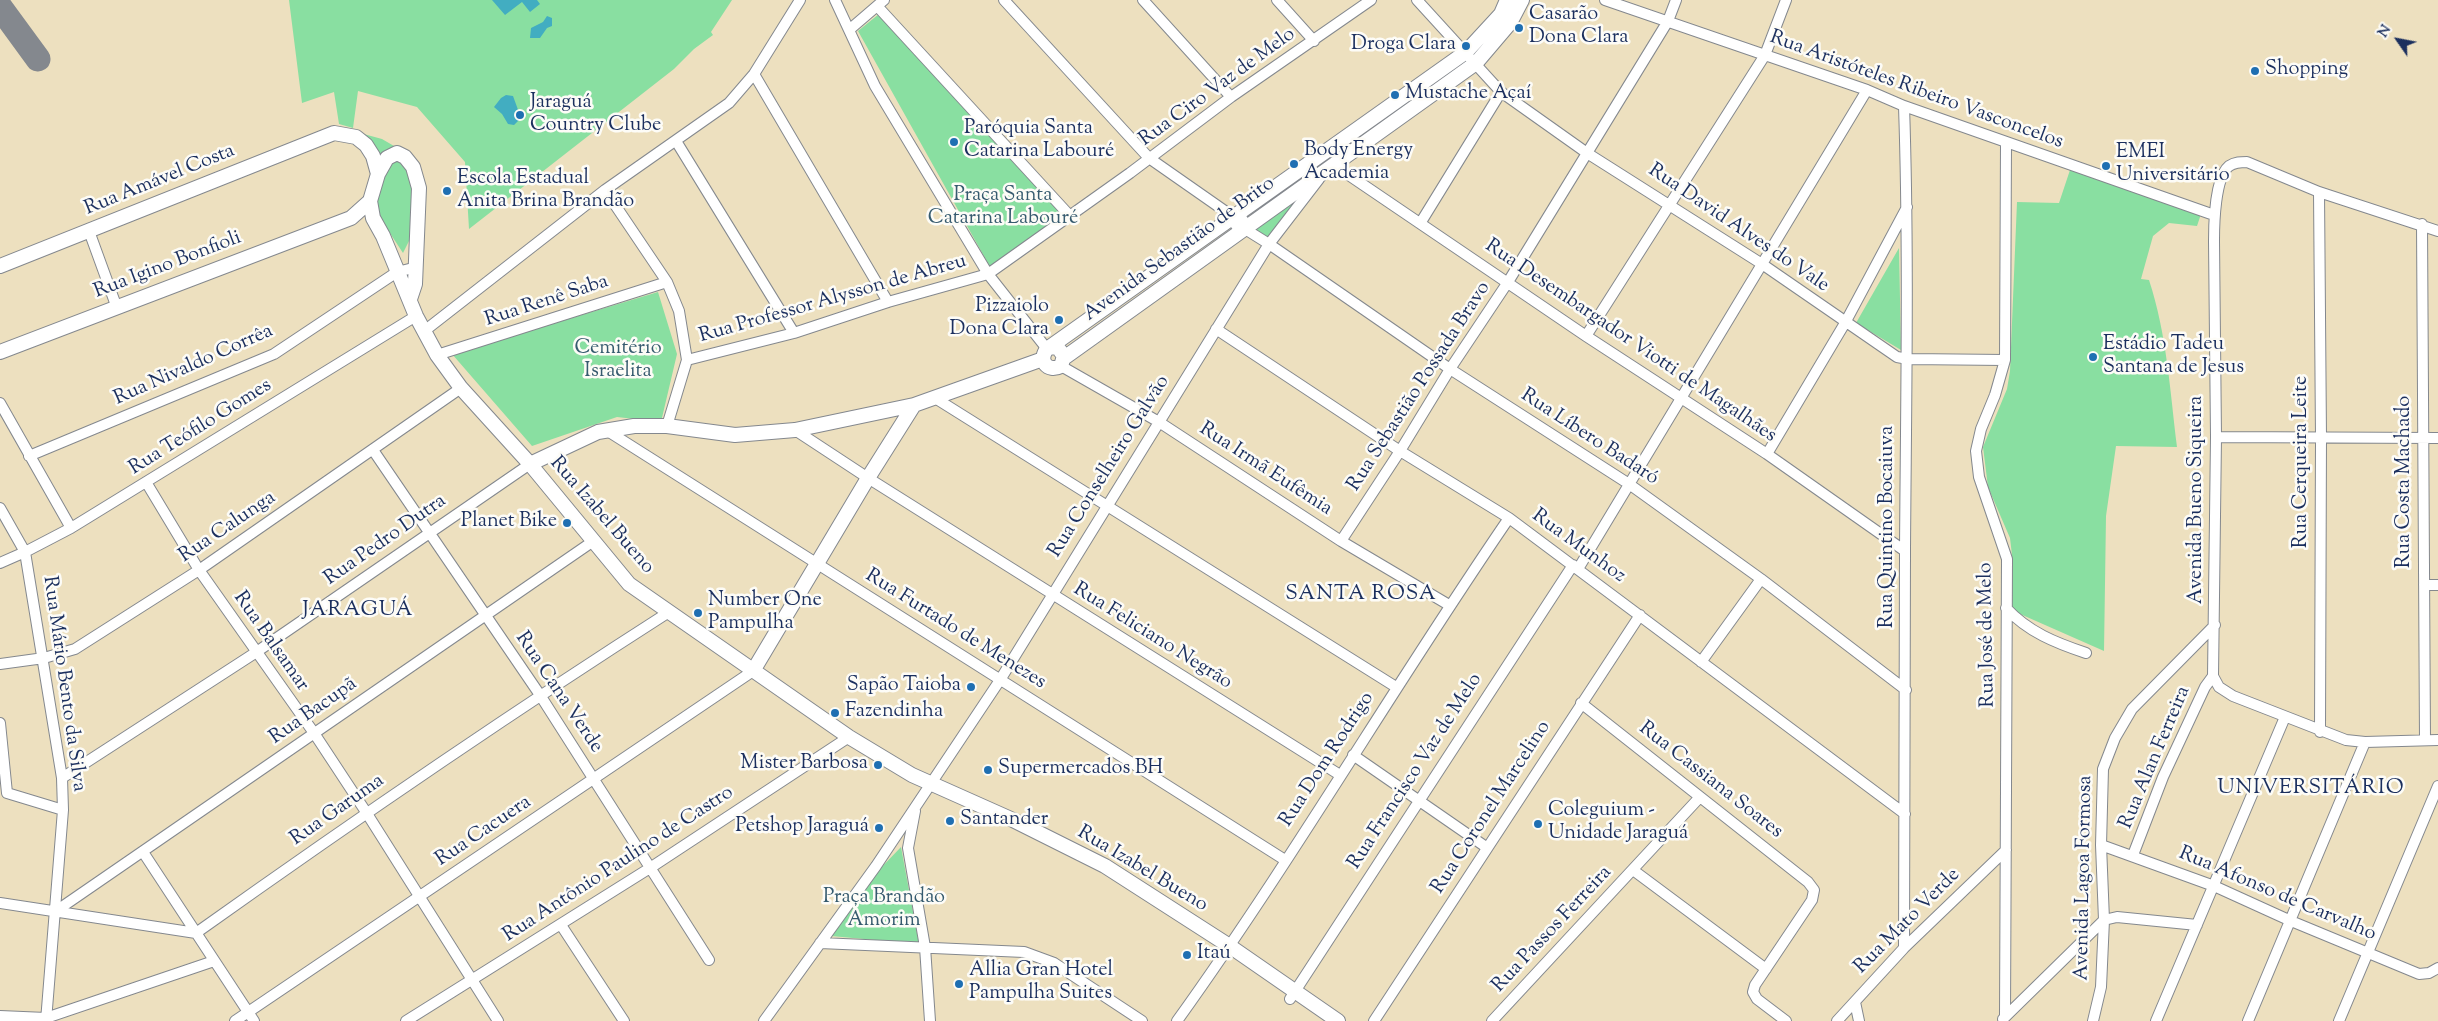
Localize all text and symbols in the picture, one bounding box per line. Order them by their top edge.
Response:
place label: Casarão Dona Clara [1529,4,1628,51]
north arrow [2373,15,2423,65]
marker: Casarão Dona Clara [1513,22,1525,34]
text: N [2374,22,2397,42]
street label: Rua Ciro Vaz de Melo [1135,23,1301,153]
street label: Rua Aristóteles Ribeiro Vasconcelos [1766,27,2066,155]
place label: Droga Clara [1351,34,1456,58]
marker: Droga Clara [1460,40,1472,52]
place label: Shopping [2265,59,2348,83]
marker: Shopping [2249,65,2261,77]
place label: Mustache Açaí [1405,83,1531,107]
marker: Mustache Açaí [1389,89,1401,101]
place label: Jaraguá Country Clube [530,92,661,139]
marker: Jaraguá Country Clube [514,109,526,121]
place label: Paróquia Santa Catarina Labouré [964,118,1114,165]
marker: Paróquia Santa Catarina Labouré [948,136,960,148]
street label: Rua Amável Costa [81,140,239,222]
place label: Body Energy Academia [1304,140,1413,187]
place label: EMEI Universitário [2116,142,2230,189]
marker: Body Energy Academia [1288,158,1300,170]
street label: Rua David Alves do Vale [1643,159,1833,299]
marker: EMEI Universitário [2100,160,2112,172]
place label: Escola Estadual Anita Brina Brandão [457,168,634,215]
street label: Avenida Sebastião de Brito [1080,173,1280,327]
marker: Escola Estadual Anita Brina Brandão [441,185,453,197]
park label: Praça Santa Catarina Labouré [928,185,1078,232]
street label: Rua Igino Bonfioli [91,227,245,305]
street label: Rua Desembargador Viotti de Magalhães [1480,235,1780,449]
street label: Rua Professor Alysson de Abreu [697,250,969,350]
street label: Rua Renê Saba [482,271,612,333]
street label: Rua Sebastião Possada Bravo [1343,278,1497,496]
place label: Pizzaiolo Dona Clara [950,296,1049,343]
marker: Pizzaiolo Dona Clara [1053,314,1065,326]
street label: Rua Nivaldo Corrêa [111,320,277,412]
place label: Estádio Tadeu Santana de Jesus [2103,334,2244,381]
park label: Cemitério Israelita [574,338,662,385]
marker: Estádio Tadeu Santana de Jesus [2087,351,2099,363]
street label: Rua Conselheiro Galvão [1044,372,1176,562]
street label: Rua Teófilo Gomes [125,374,277,482]
street label: Rua Cerqueira Leite [2291,376,2315,548]
street label: Rua Líbero Badaró [1516,384,1662,492]
street label: Avenida Bueno Siqueira [2186,396,2210,604]
street label: Rua Costa Machado [2394,396,2418,568]
street label: Rua Irmã Eufêmia [1194,418,1336,522]
street label: Rua Quintino Bocaiuva [1877,426,1901,628]
street label: Rua Izabel Bueno [543,452,659,580]
street label: Rua Calunga [175,487,281,569]
street label: Rua Pedro Dutra [320,490,452,592]
street label: Rua Munhoz [1526,505,1630,589]
place label: Planet Bike [461,511,557,535]
marker: Planet Bike [561,517,573,529]
street label: Rua José de Melo [1975,562,2001,708]
street label: Rua Furtado de Menezes [860,565,1050,695]
street label: Rua Mário Bento da Silva [36,575,90,793]
street label: Rua Feliciano Negrão [1068,578,1236,696]
district label: SANTA ROSA [1284,582,1438,608]
street label: Rua Balsamar [227,588,313,696]
place label: Number One Pampulha [708,590,822,637]
district label: JARAGUÁ [301,598,415,624]
marker: Number One Pampulha [692,607,704,619]
street label: Rua Cana Verde [509,628,607,758]
street label: Rua Francisco Vaz de Melo [1344,669,1488,875]
street label: Rua Bacupã [266,673,362,751]
place label: Sapão Taioba [847,675,961,699]
marker: Sapão Taioba [965,681,977,693]
street label: Rua Alan Ferreira [2115,683,2197,833]
street label: Rua Dom Rodrigo [1275,688,1381,832]
place label: Fazendinha [845,701,943,725]
marker: Fazendinha [829,707,841,719]
street label: Rua Coronel Marcelino [1427,717,1557,899]
street label: Rua Cassiana Soares [1633,717,1787,845]
place label: Mister Barbosa [740,753,868,777]
place label: Supermercados BH [998,758,1163,782]
marker: Mister Barbosa [872,759,884,771]
marker: Supermercados BH [982,764,994,776]
street label: Rua Garuma [287,770,389,852]
street label: Avenida Lagoa Formosa [2071,775,2099,981]
district label: UNIVERSITÁRIO [2216,776,2406,802]
street label: Rua Antônio Paulino de Castro [499,782,739,948]
street label: Rua Cacuera [432,791,536,873]
place label: Coleguium - Unidade Jaraguá [1548,800,1688,847]
place label: Santander [960,809,1048,833]
marker: Santander [944,815,956,827]
place label: Petshop Jaraguá [735,816,869,840]
marker: Coleguium - Unidade Jaraguá [1532,818,1544,830]
marker: Petshop Jaraguá [873,822,885,834]
street label: Rua Izabel Bueno [1072,822,1212,918]
street label: Rua Afonso de Carvalho [2175,843,2379,947]
street label: Rua Passos Ferreira [1488,862,1618,998]
street label: Rua Mato Verde [1850,864,1966,980]
park label: Praça Brandão Amorim [823,887,945,934]
place label: Itaú [1197,943,1231,967]
marker: Itaú [1181,949,1193,961]
place label: Allia Gran Hotel Pampulha Suites [969,960,1113,1007]
marker: Allia Gran Hotel Pampulha Suites [953,978,965,990]

